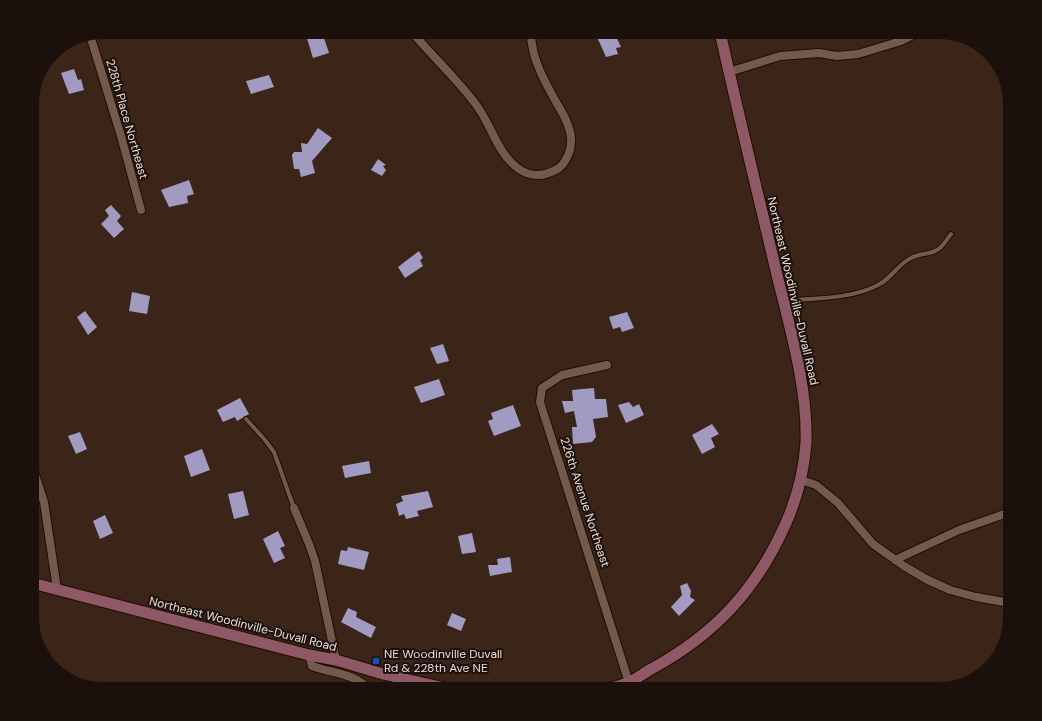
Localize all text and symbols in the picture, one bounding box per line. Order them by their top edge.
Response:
street label: 228th Place Northeast [102,57,152,181]
street label: Northeast Woodinville-Duvall Road [764,195,822,387]
street label: 226th Avenue Northeast [556,435,614,569]
street label: Northeast Woodinville-Duvall Road [147,593,339,655]
place label: NE Woodinville Duvall Rd & 228th Ave NE [384,646,502,676]
marker: NE Woodinville Duvall Rd & 228th Ave NE [371,656,381,666]

